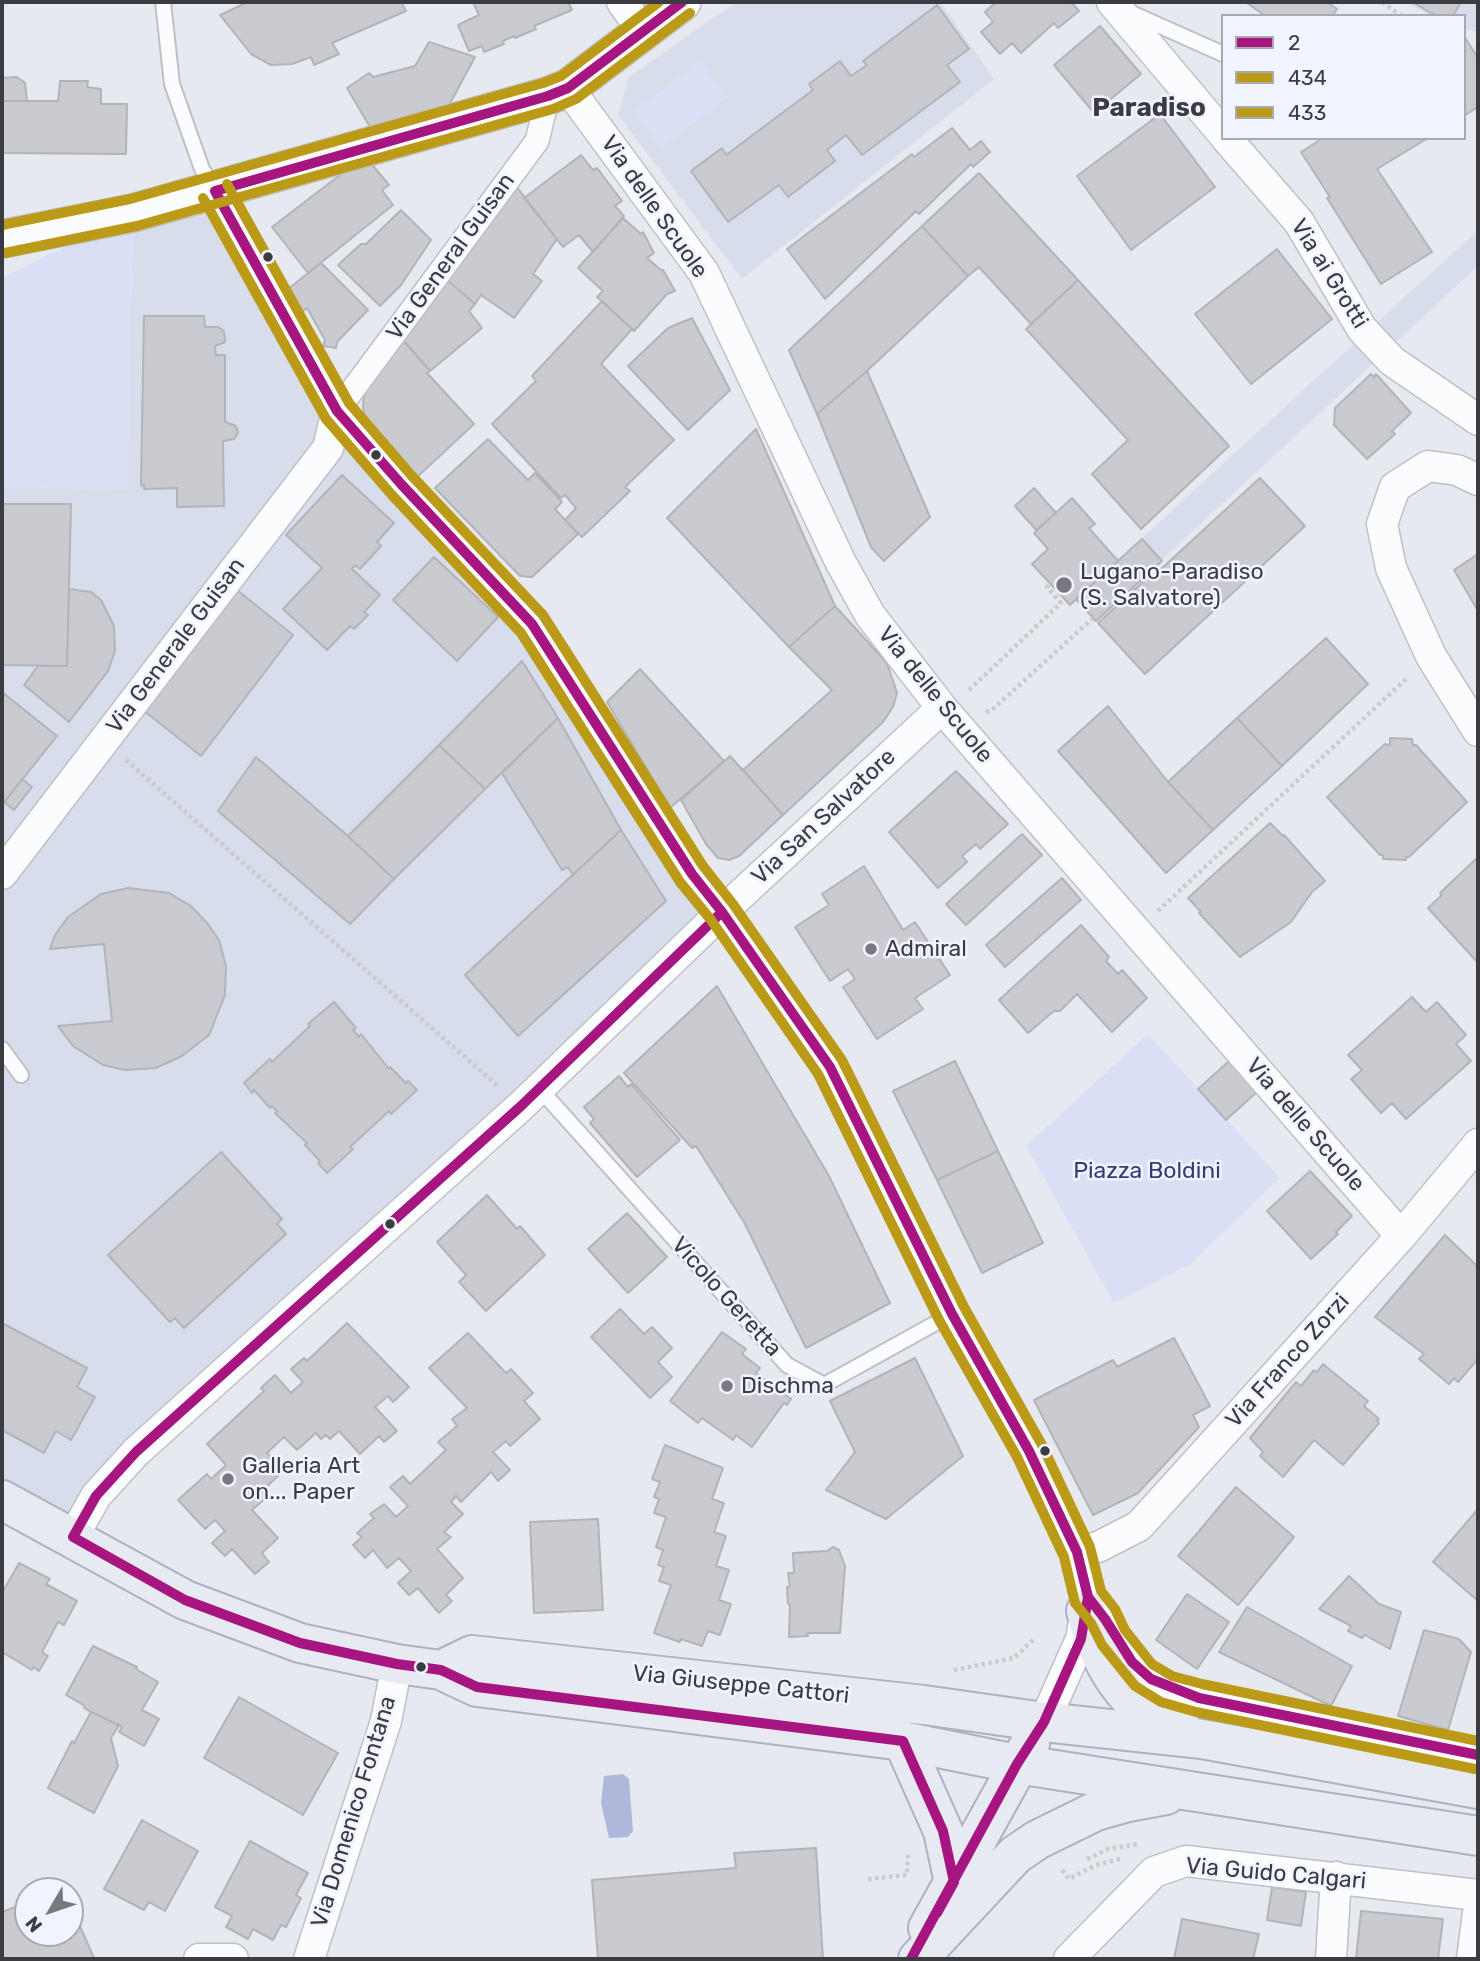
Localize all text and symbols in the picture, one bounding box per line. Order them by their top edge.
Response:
legend [1221,14,1466,140]
text: 2 [1288,30,1300,55]
text: 434 [1288,65,1327,90]
district label: Paradiso [1092,92,1206,124]
text: 433 [1288,100,1326,125]
street label: Via delle Scuole [595,130,713,284]
street label: Via General Guisan [381,168,521,346]
street label: Via ai Grotti [1285,214,1373,334]
unlabelled marker [261,250,275,264]
unlabelled marker [369,448,383,462]
street label: Via Generale Guisan [101,553,251,739]
place label: Lugano-Paradiso (S. Salvatore) [1080,558,1264,612]
marker: Lugano-Paradiso (S. Salvatore) [1054,575,1074,595]
street label: Via delle Scuole [872,621,998,769]
street label: Via San Salvatore [746,743,902,891]
place label: Admiral [885,935,967,963]
marker: Admiral [863,941,879,957]
street label: Via delle Scuole [1240,1053,1370,1197]
park label: Piazza Boldini [1073,1157,1221,1185]
unlabelled marker [383,1217,397,1231]
street label: Vicolo Geretta [665,1231,787,1363]
street label: Via Franco Zorzi [1220,1288,1356,1434]
place label: Dischma [741,1372,834,1400]
marker: Dischma [719,1378,735,1394]
unlabelled marker [1038,1444,1052,1458]
place label: Galleria Art on... Paper [242,1452,360,1506]
marker: Galleria Art on... Paper [220,1471,236,1487]
unlabelled marker [414,1660,428,1674]
street label: Via Giuseppe Cattori [631,1660,851,1710]
street label: Via Domenico Fontana [306,1693,402,1931]
street label: Via Guido Calgari [1185,1852,1367,1896]
north arrow [14,1877,84,1947]
text: N [21,1912,47,1937]

